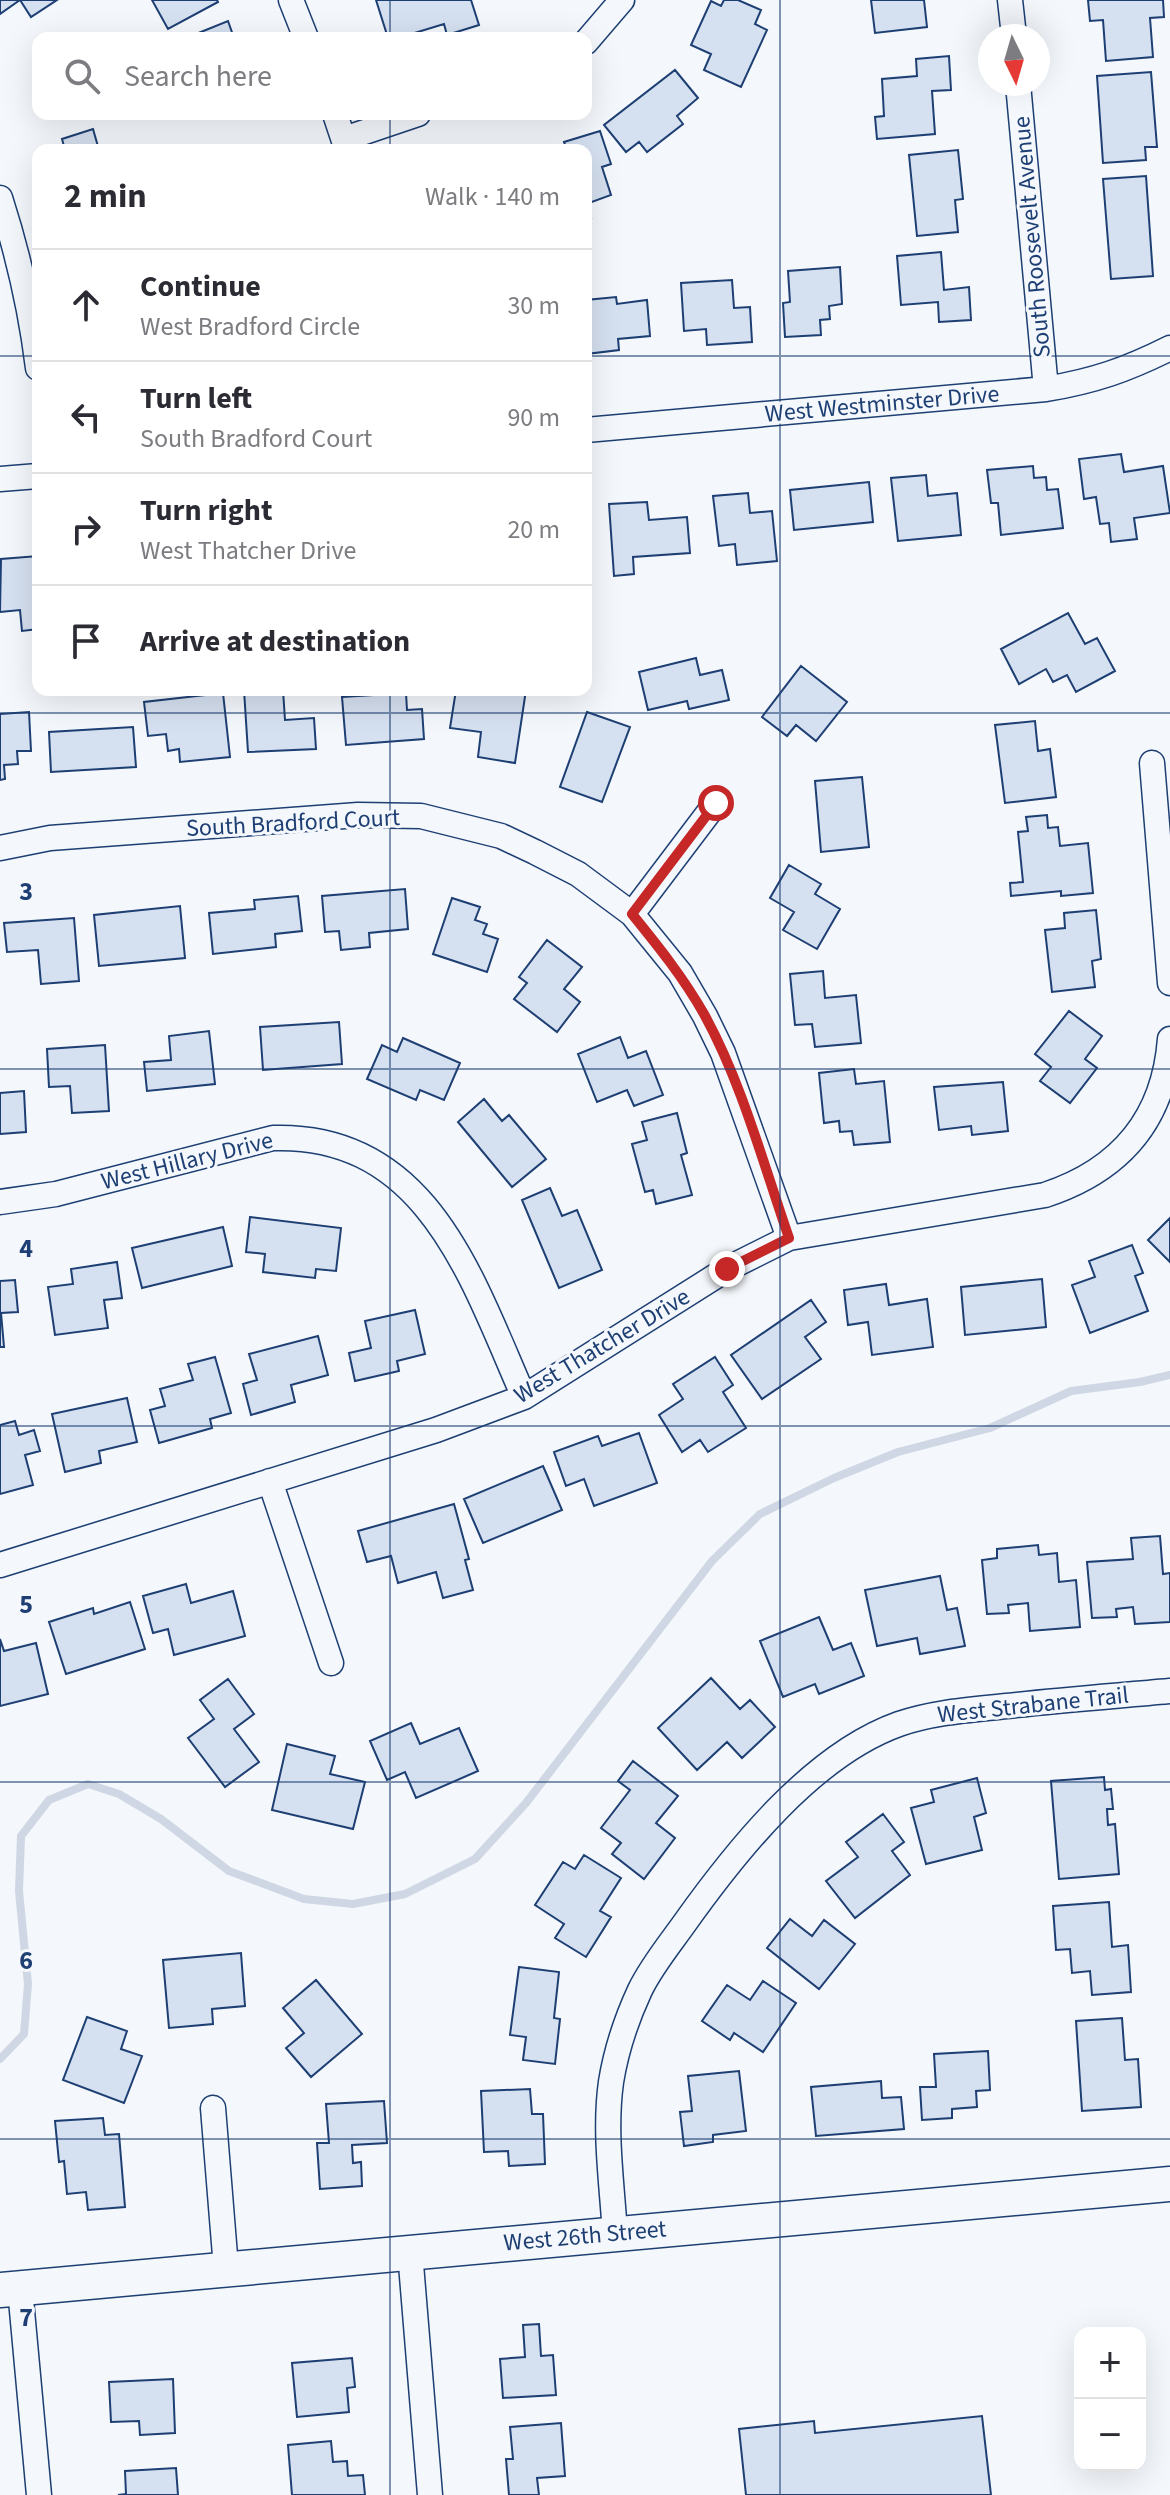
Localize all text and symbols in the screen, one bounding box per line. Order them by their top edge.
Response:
north arrow [978,24,1050,96]
search box [32,32,592,120]
icon: search [60,54,104,98]
text: Search here [124,55,272,98]
street label: South Roosevelt Avenue [1004,115,1060,359]
text: 2 min [64,172,147,221]
text: Walk · 140 m [425,178,560,215]
text: Continue [140,265,261,308]
icon: ahead [64,283,108,327]
text: 30 m [507,287,560,324]
text: West Bradford Circle [140,308,360,345]
street label: West Westminster Drive [763,376,1001,432]
text: Turn left [140,377,252,420]
icon: left [64,395,108,439]
text: 90 m [507,399,560,436]
text: South Bradford Court [140,420,372,457]
text: Turn right [140,489,272,532]
icon: right [64,507,108,551]
text: 20 m [507,511,560,548]
text: West Thatcher Drive [140,532,356,569]
icon: arrive [64,619,108,663]
text: Arrive at destination [140,620,410,663]
route start [698,785,734,821]
street label: South Bradford Court [185,800,401,846]
text: 3 [19,873,33,910]
street label: West Hillary Drive [97,1123,277,1199]
text: 4 [19,1230,33,1267]
route end [709,1251,745,1287]
street label: West Thatcher Drive [507,1280,697,1412]
text: 5 [19,1586,33,1623]
street label: West Strabane Trail [936,1678,1130,1732]
text: 6 [19,1942,33,1979]
street label: West 26th Street [502,2211,668,2261]
text: 7 [19,2299,33,2336]
map controls [1074,2327,1146,2471]
button: + [1074,2327,1146,2399]
button: − [1074,2399,1146,2471]

